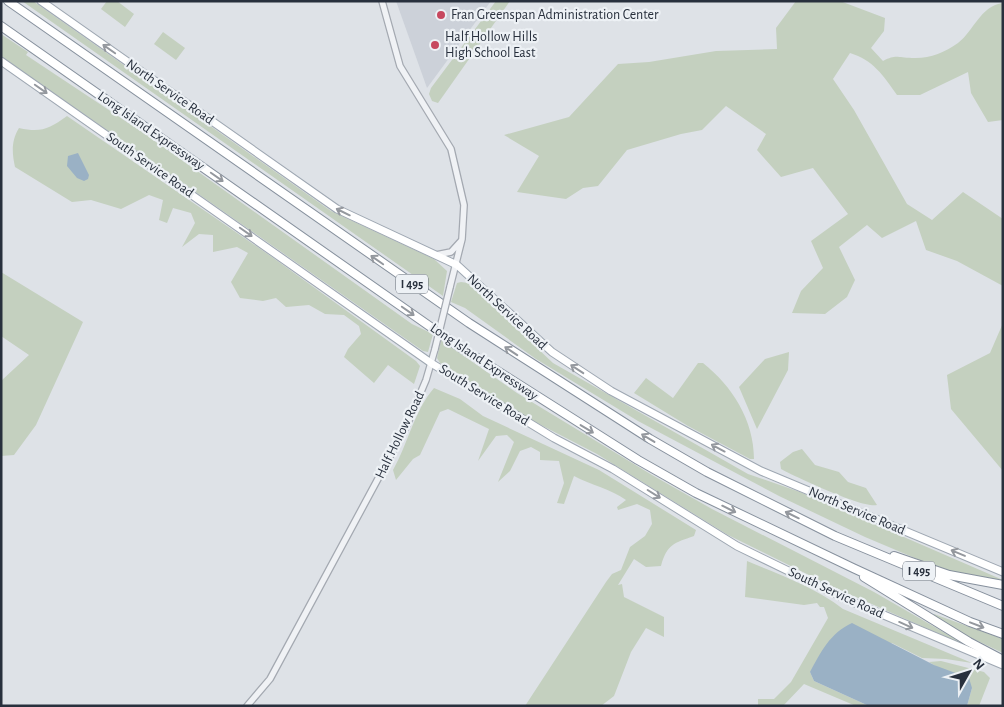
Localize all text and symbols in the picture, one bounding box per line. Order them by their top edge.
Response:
place label: Fran Greenspan Administration Center [451,8,659,22]
marker: Fran Greenspan Administration Center [435,9,447,21]
place label: Half Hollow Hills High School East [445,30,537,60]
marker: Half Hollow Hills High School East [429,39,441,51]
one-way arrow [102,44,116,54]
street label: North Service Road [124,57,216,127]
one-way arrow [34,84,48,94]
street label: Long Island Expressway [95,89,207,173]
street label: South Service Road [104,130,196,200]
one-way arrow [210,172,224,182]
one-way arrow [336,206,351,216]
one-way arrow [239,227,253,237]
one-way arrow [370,255,384,265]
street label: North Service Road [464,272,550,352]
road number: I 495 [396,274,428,294]
one-way arrow [400,306,414,316]
street label: Long Island Expressway [428,321,540,403]
one-way arrow [504,346,518,357]
street label: South Service Road [437,362,531,428]
one-way arrow [570,363,584,373]
street label: Half Hollow Road [373,389,427,481]
one-way arrow [580,425,594,435]
one-way arrow [642,432,656,442]
one-way arrow [711,443,726,453]
street label: North Service Road [807,484,907,538]
one-way arrow [647,489,661,500]
one-way arrow [721,504,736,514]
one-way arrow [784,510,799,520]
one-way arrow [951,548,966,558]
road number: I 495 [903,562,935,580]
street label: South Service Road [786,565,886,621]
one-way arrow [898,621,913,631]
one-way arrow [969,621,984,630]
north arrow [944,647,994,697]
text: N [970,656,987,673]

